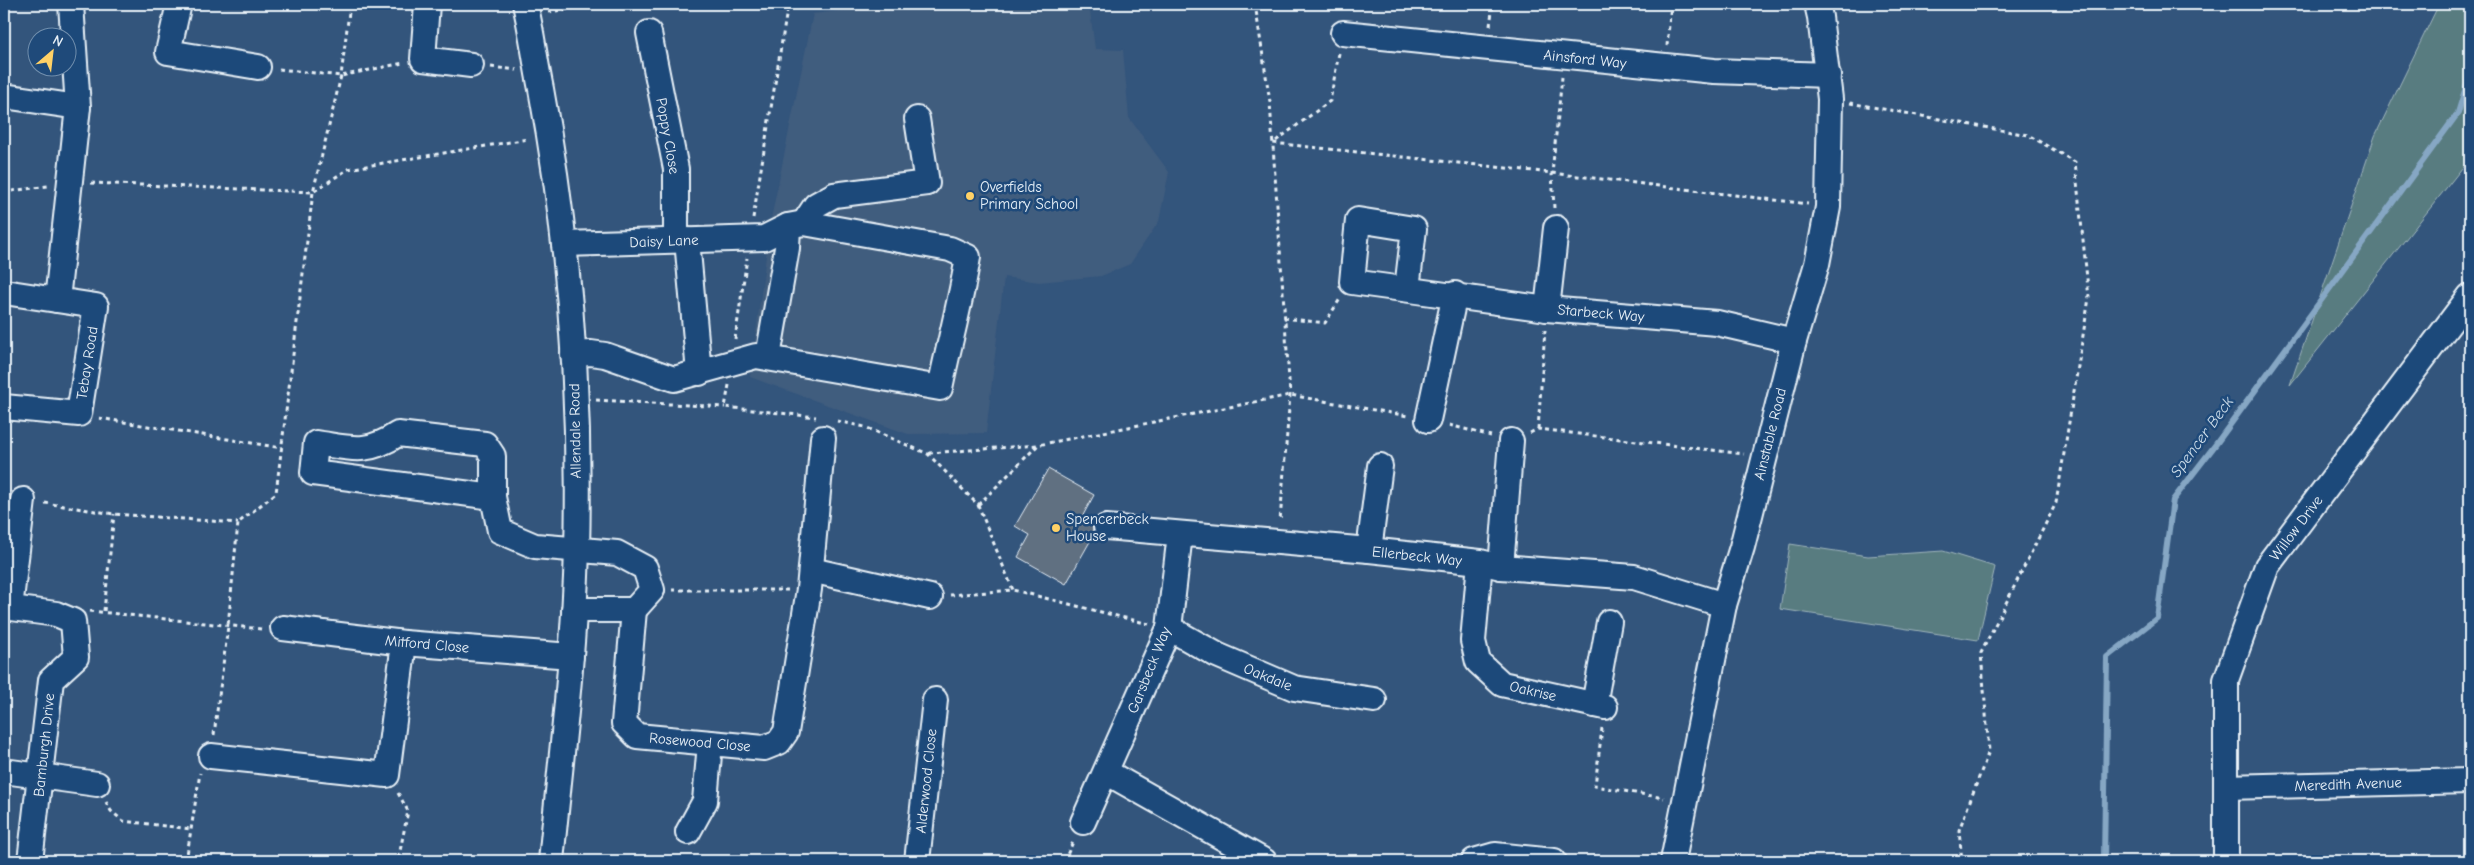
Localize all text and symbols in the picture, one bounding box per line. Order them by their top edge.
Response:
north arrow [28,28,78,78]
text: N [50,31,66,51]
street label: Ainsford Way [1543,46,1628,72]
street label: Poppy Close [652,96,684,176]
place label: Overfields Primary School [980,178,1078,213]
marker: Overfields Primary School [964,190,976,202]
street label: Daisy Lane [629,231,699,251]
street label: Starbeck Way [1557,300,1646,326]
street label: Tebay Road [72,325,102,401]
street label: Allendale Road [565,383,585,479]
street label: Ainstable Road [1750,386,1790,482]
water label: Spencer Beck [2167,393,2237,481]
street label: Willow Drive [2266,491,2327,564]
place label: Spencerbeck House [1066,510,1150,545]
marker: Spencerbeck House [1050,522,1062,534]
street label: Ellerbeck Way [1371,542,1463,570]
street label: Garsbeck Way [1123,624,1175,716]
street label: Mitford Close [384,631,470,657]
street label: Oakdale [1241,659,1295,695]
street label: Oakrise [1508,677,1559,705]
street label: Bamburgh Drive [30,692,58,798]
street label: Alderwood Close [912,727,940,834]
street label: Rosewood Close [648,729,752,755]
street label: Meredith Avenue [2294,773,2403,795]

